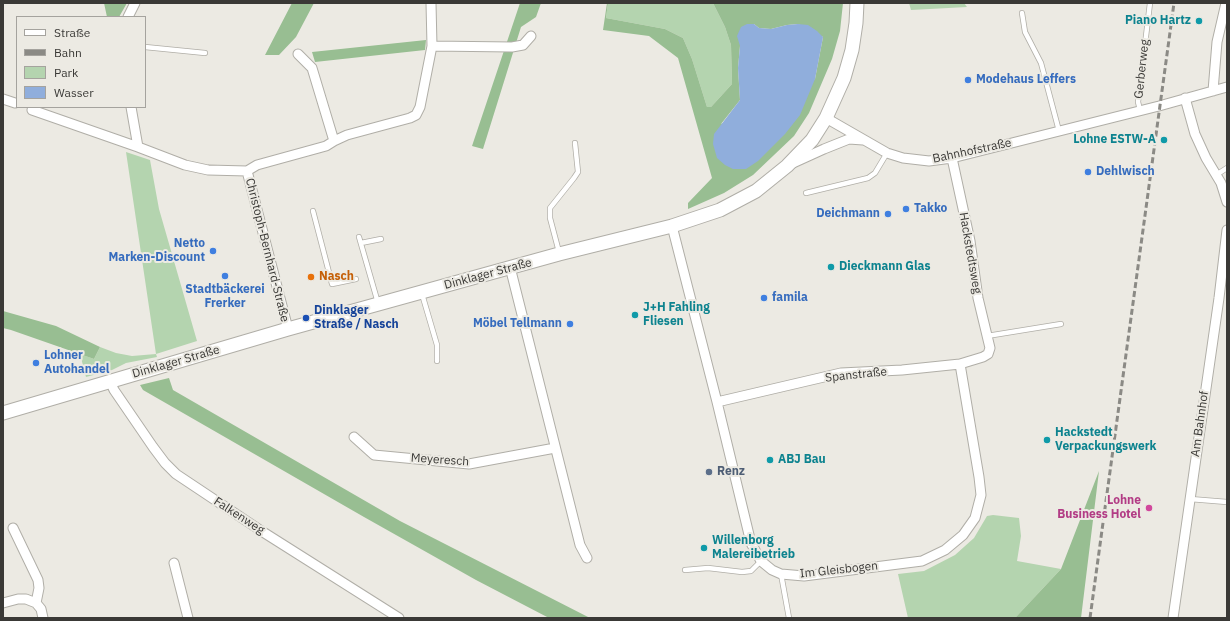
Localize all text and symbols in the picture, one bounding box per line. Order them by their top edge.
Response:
place label: Piano Hartz [1125,14,1191,28]
legend [16,16,146,108]
marker: Piano Hartz [1194,16,1204,26]
text: Straße [54,25,90,40]
street label: Gerberweg [1132,39,1152,99]
text: Bahn [54,45,82,60]
text: Park [54,65,78,80]
place label: Modehaus Leffers [976,73,1076,87]
marker: Modehaus Leffers [963,75,973,85]
text: Wasser [54,85,94,100]
place label: Lohne ESTW-A [1073,133,1156,147]
marker: Lohne ESTW-A [1159,135,1169,145]
street label: Bahnhofstraße [931,136,1013,166]
place label: Dehlwisch [1096,165,1155,179]
marker: Dehlwisch [1083,167,1093,177]
street label: Christoph-Bernhard-Straße [242,177,292,323]
place label: Takko [914,202,947,216]
marker: Takko [901,204,911,214]
place label: Deichmann [816,207,880,221]
marker: Deichmann [883,209,893,219]
street label: Hackstedtsweg [956,211,984,295]
place label: Netto Marken-Discount [109,237,205,265]
marker: Netto Marken-Discount [208,246,218,256]
street label: Dinklager Straße [443,255,533,293]
place label: Dieckmann Glas [839,260,930,274]
marker: Dieckmann Glas [826,262,836,272]
place label: Nasch [319,270,354,284]
marker: Stadtbäckerei Frerker [220,271,230,281]
marker: Nasch [306,272,316,282]
place label: Stadtbäckerei Frerker [185,283,265,311]
place label: famila [772,291,808,305]
marker: famila [759,293,769,303]
place label: J+H Fahling Fliesen [643,301,710,329]
place label: Dinklager Straße / Nasch [314,304,399,332]
marker: J+H Fahling Fliesen [630,310,640,320]
marker: Dinklager Straße / Nasch [301,313,311,323]
place label: Möbel Tellmann [473,317,562,331]
marker: Möbel Tellmann [565,319,575,329]
street label: Dinklager Straße [131,343,221,381]
place label: Lohner Autohandel [44,349,109,377]
marker: Lohner Autohandel [31,358,41,368]
street label: Spanstraße [824,365,888,385]
street label: Am Bahnhof [1188,390,1212,458]
place label: Hackstedt Verpackungswerk [1055,426,1156,454]
marker: Hackstedt Verpackungswerk [1042,435,1052,445]
street label: Meyeresch [410,451,470,469]
place label: ABJ Bau [778,453,826,467]
marker: ABJ Bau [765,455,775,465]
place label: Renz [717,465,745,479]
marker: Renz [704,467,714,477]
street label: Falkenweg [211,494,267,538]
place label: Lohne Business Hotel [1057,494,1141,522]
marker: Lohne Business Hotel [1144,503,1154,513]
place label: Willenborg Malereibetrieb [712,534,795,562]
marker: Willenborg Malereibetrieb [699,543,709,553]
street label: Im Gleisbogen [799,559,879,581]

